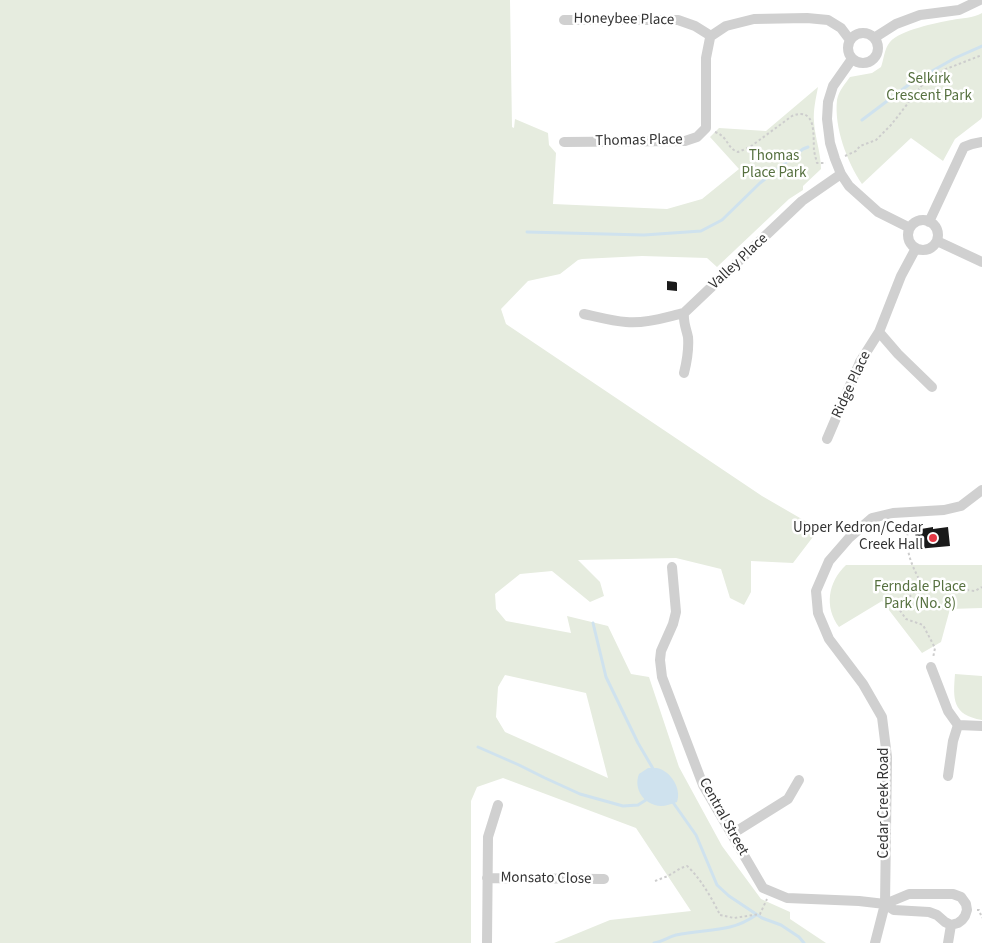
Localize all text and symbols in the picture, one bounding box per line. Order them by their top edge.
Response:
street label: Honeybee Place [574,10,674,30]
park label: Selkirk Crescent Park [886,71,972,106]
street label: Thomas Place [595,131,683,151]
park label: Thomas Place Park [742,148,806,183]
street label: Valley Place [706,230,772,294]
street label: Ridge Place [829,348,875,422]
place label: Upper Kedron/Cedar Creek Hall [793,520,923,555]
marker: Upper Kedron/Cedar Creek Hall [927,532,939,544]
park label: Ferndale Place Park (No. 8) [874,579,966,614]
street label: Cedar Creek Road [876,747,894,859]
street label: Central Street [694,775,752,859]
street label: Monsato Close [500,869,592,889]

